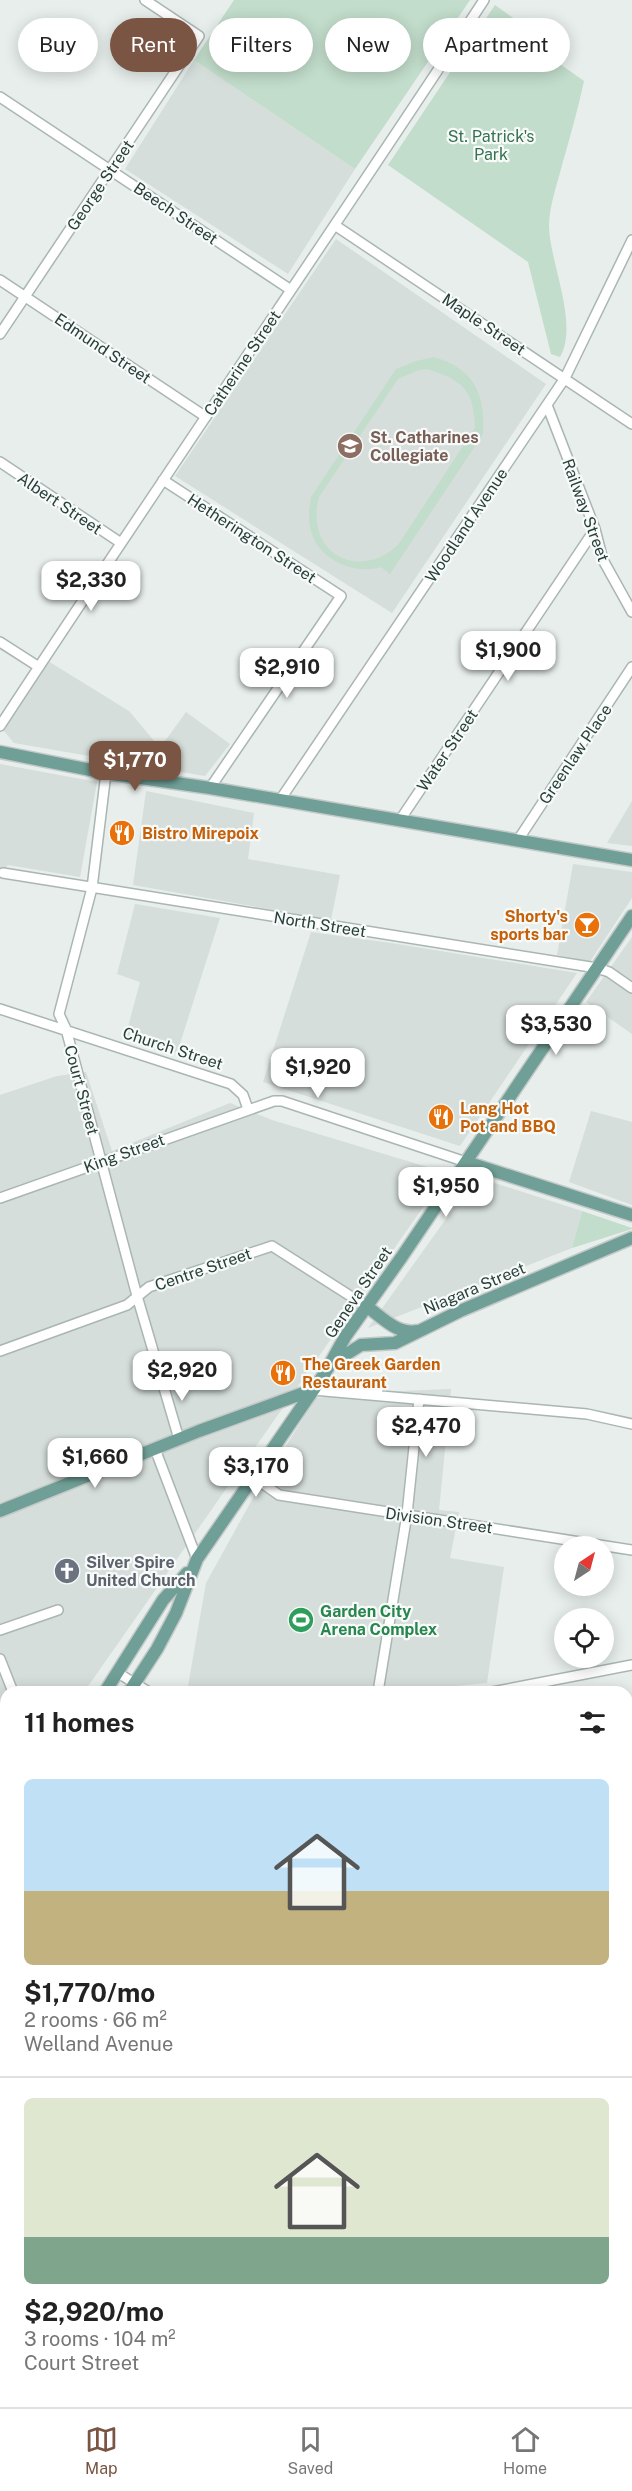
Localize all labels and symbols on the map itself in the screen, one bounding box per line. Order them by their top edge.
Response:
park label: St. Patrick's Park [448,127,534,164]
street label: George Street [63,136,138,234]
street label: Beech Street [130,178,221,249]
street label: Maple Street [438,290,529,359]
street label: Catherine Street [200,307,285,420]
street label: Edmund Street [51,309,155,388]
place label: St. Catharines Collegiate [370,428,479,465]
school or university icon: St. Catharines Collegiate [335,431,365,461]
street label: Railway Street [558,456,613,564]
street label: Woodland Avenue [421,465,512,586]
street label: Albert Street [14,468,105,539]
street label: Hetherington Street [184,490,320,587]
pin: $2,330 [42,561,140,612]
pin: $1,900 [459,631,557,682]
pin: $2,910 [238,648,336,699]
street label: Greenlaw Place [535,701,616,808]
street label: Water Street [413,706,482,795]
pin: $1,770 [86,741,184,792]
restaurant icon: Bistro Mirepoix [107,818,137,848]
place label: Bistro Mirepoix [142,824,260,843]
place label: Shorty's sports bar [490,907,568,944]
street label: North Street [272,908,367,941]
bar icon: Shorty's sports bar [572,910,602,940]
pin: $3,530 [507,1005,605,1056]
street label: Church Street [120,1023,225,1074]
street label: Court Street [60,1043,103,1137]
pin: $1,920 [269,1048,367,1099]
place label: Lang Hot Pot and BBQ [460,1099,556,1136]
restaurant icon: Lang Hot Pot and BBQ [426,1102,456,1132]
street label: King Street [81,1130,167,1177]
pin: $1,950 [397,1167,495,1218]
street label: Geneva Street [321,1243,396,1342]
street label: Centre Street [152,1244,254,1295]
street label: Niagara Street [420,1258,528,1318]
pin: $2,920 [133,1351,231,1402]
place label: The Greek Garden Restaurant [302,1355,440,1392]
restaurant icon: The Greek Garden Restaurant [268,1358,298,1388]
pin: $2,470 [377,1407,475,1458]
pin: $1,660 [46,1438,144,1489]
pin: $3,170 [207,1447,305,1498]
street label: Division Street [384,1504,494,1537]
north arrow [554,1536,614,1596]
place label: Silver Spire United Church [86,1553,196,1590]
church icon: Silver Spire United Church [52,1556,82,1586]
place label: Garden City Arena Complex [320,1602,438,1639]
sports icon: Garden City Arena Complex [286,1605,316,1635]

